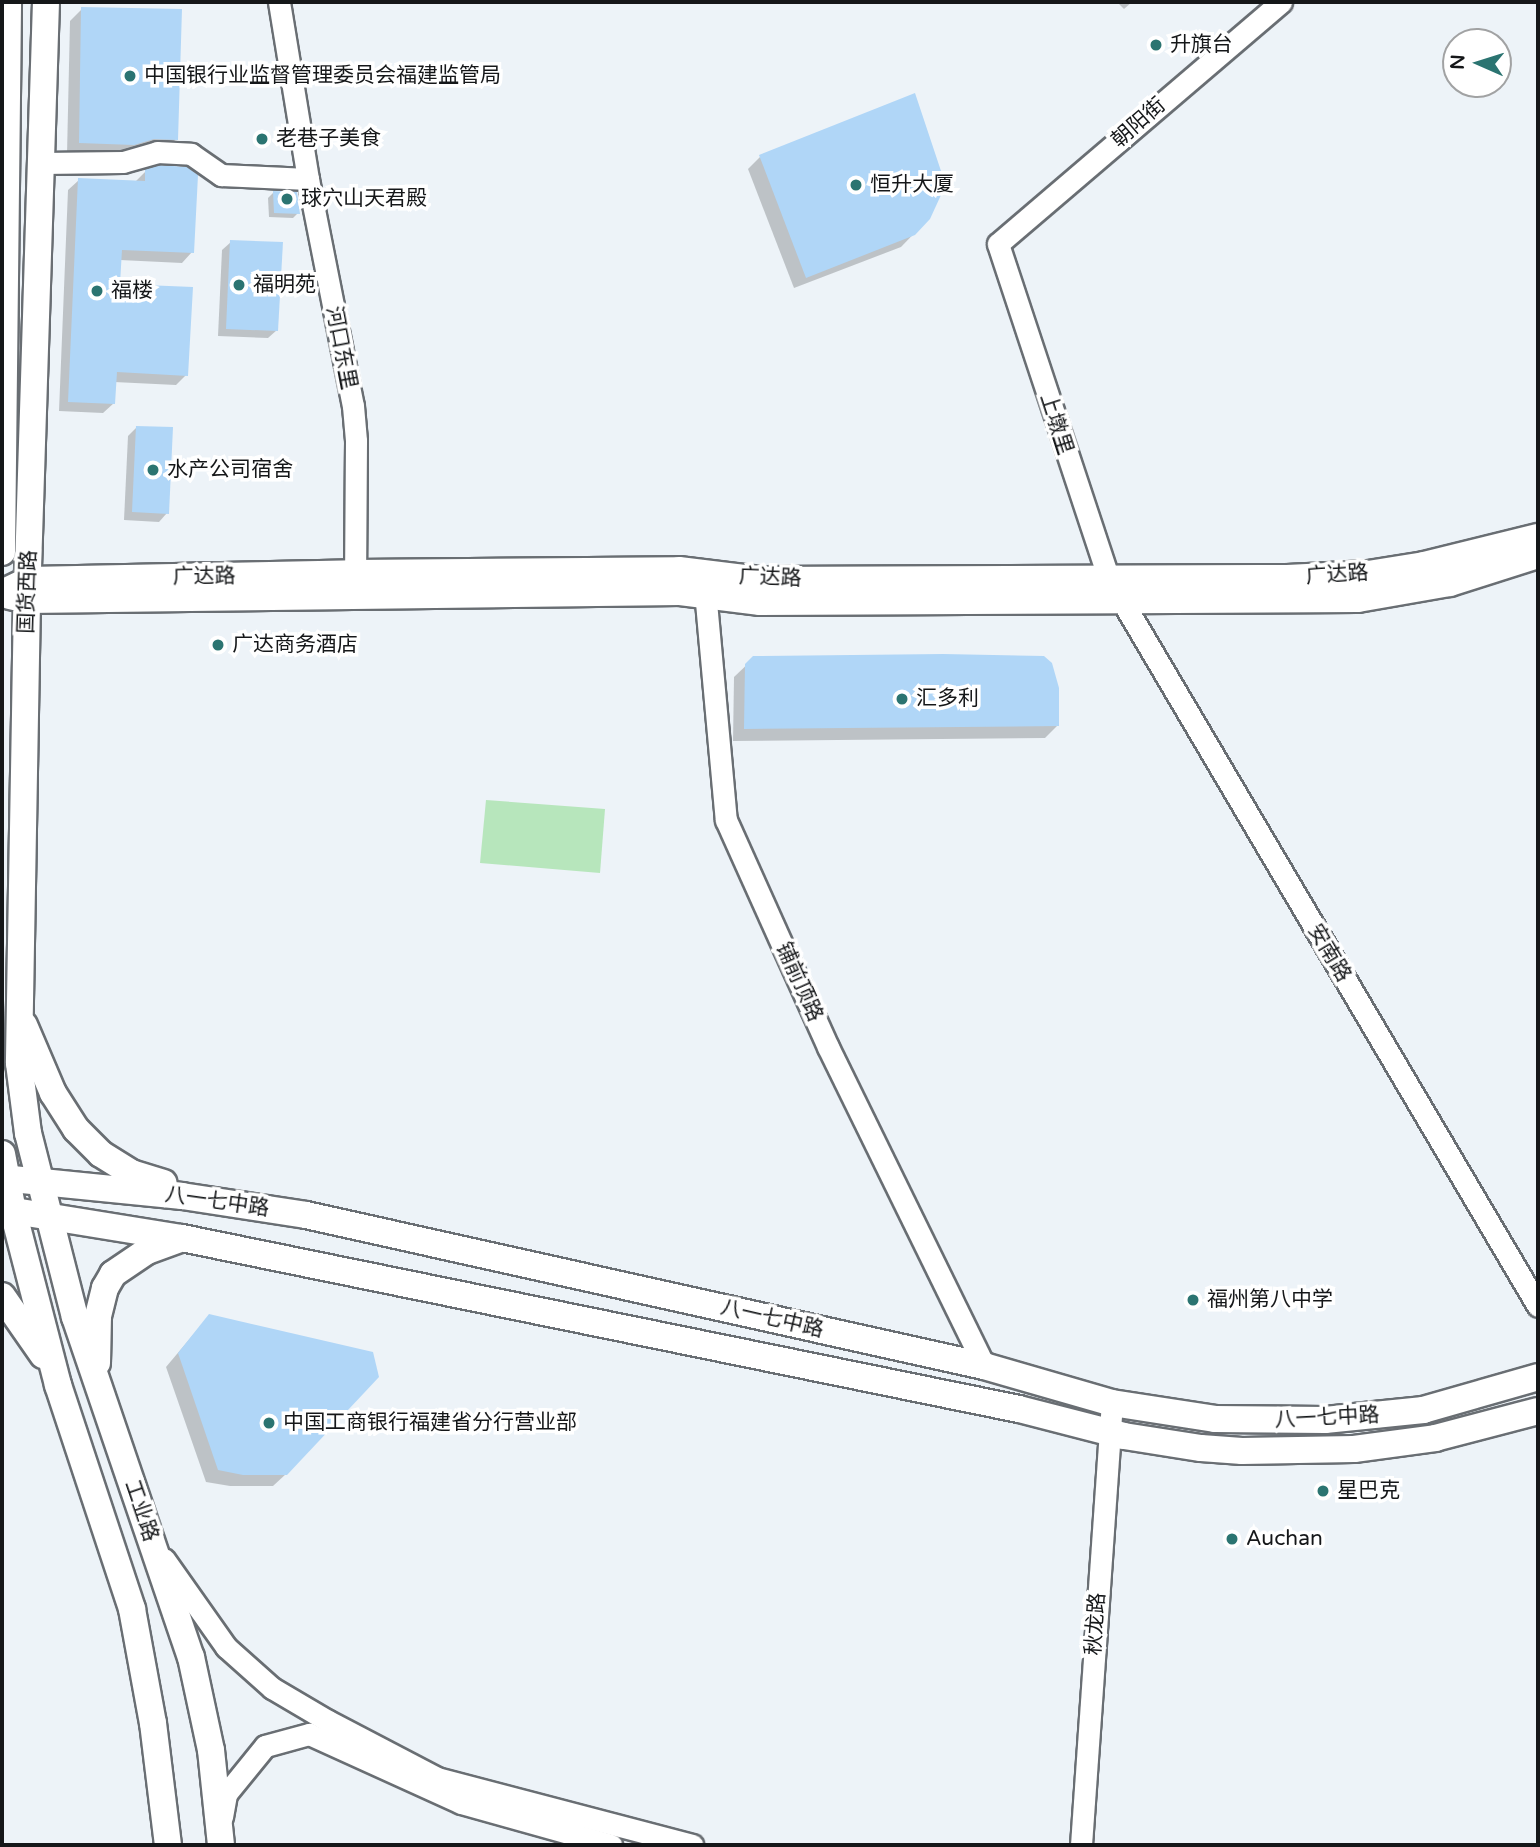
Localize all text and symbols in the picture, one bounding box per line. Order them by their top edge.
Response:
north arrow [1442,28,1512,98]
place label: 升旗台 [1170,32,1233,58]
marker: 升旗台 [1148,37,1164,53]
text: N [1447,54,1469,70]
place label: 中国银行业监督管理委员会福建监管局 [144,63,501,89]
marker: 中国银行业监督管理委员会福建监管局 [122,68,138,84]
street label: 朝阳街 [1107,93,1171,153]
place label: 老巷子美食 [276,126,381,152]
marker: 老巷子美食 [254,131,270,147]
place label: 恒升大厦 [870,172,954,198]
marker: 恒升大厦 [848,177,864,193]
place label: 球穴山天君殿 [301,186,427,212]
marker: 球穴山天君殿 [279,191,295,207]
place label: 福明苑 [253,272,316,298]
marker: 福明苑 [231,277,247,293]
place label: 福楼 [111,278,153,304]
marker: 福楼 [89,283,105,299]
street label: 河口东里 [321,304,361,392]
street label: 上墩里 [1034,390,1078,458]
place label: 水产公司宿舍 [167,457,293,483]
marker: 水产公司宿舍 [145,462,161,478]
street label: 国货西路 [14,550,42,634]
street label: 广达路 [1305,560,1369,590]
street label: 广达路 [172,564,236,590]
street label: 广达路 [738,564,802,592]
place label: 广达商务酒店 [232,632,358,658]
marker: 广达商务酒店 [210,637,226,653]
place label: 汇多利 [916,686,979,712]
marker: 汇多利 [894,691,910,707]
street label: 安南路 [1302,920,1356,986]
street label: 铺前顶路 [770,939,828,1025]
street label: 八一七中路 [163,1182,271,1222]
place label: 福州第八中学 [1207,1287,1333,1313]
marker: 福州第八中学 [1185,1292,1201,1308]
street label: 八一七中路 [718,1295,826,1343]
street label: 八一七中路 [1274,1403,1380,1433]
place label: 中国工商银行福建省分行营业部 [283,1410,577,1436]
marker: 中国工商银行福建省分行营业部 [261,1415,277,1431]
street label: 工业路 [119,1477,163,1545]
place label: 星巴克 [1337,1478,1400,1504]
marker: 星巴克 [1315,1483,1331,1499]
place label: Auchan [1246,1526,1323,1552]
marker: Auchan [1224,1531,1240,1547]
street label: 秋龙路 [1081,1592,1111,1656]

